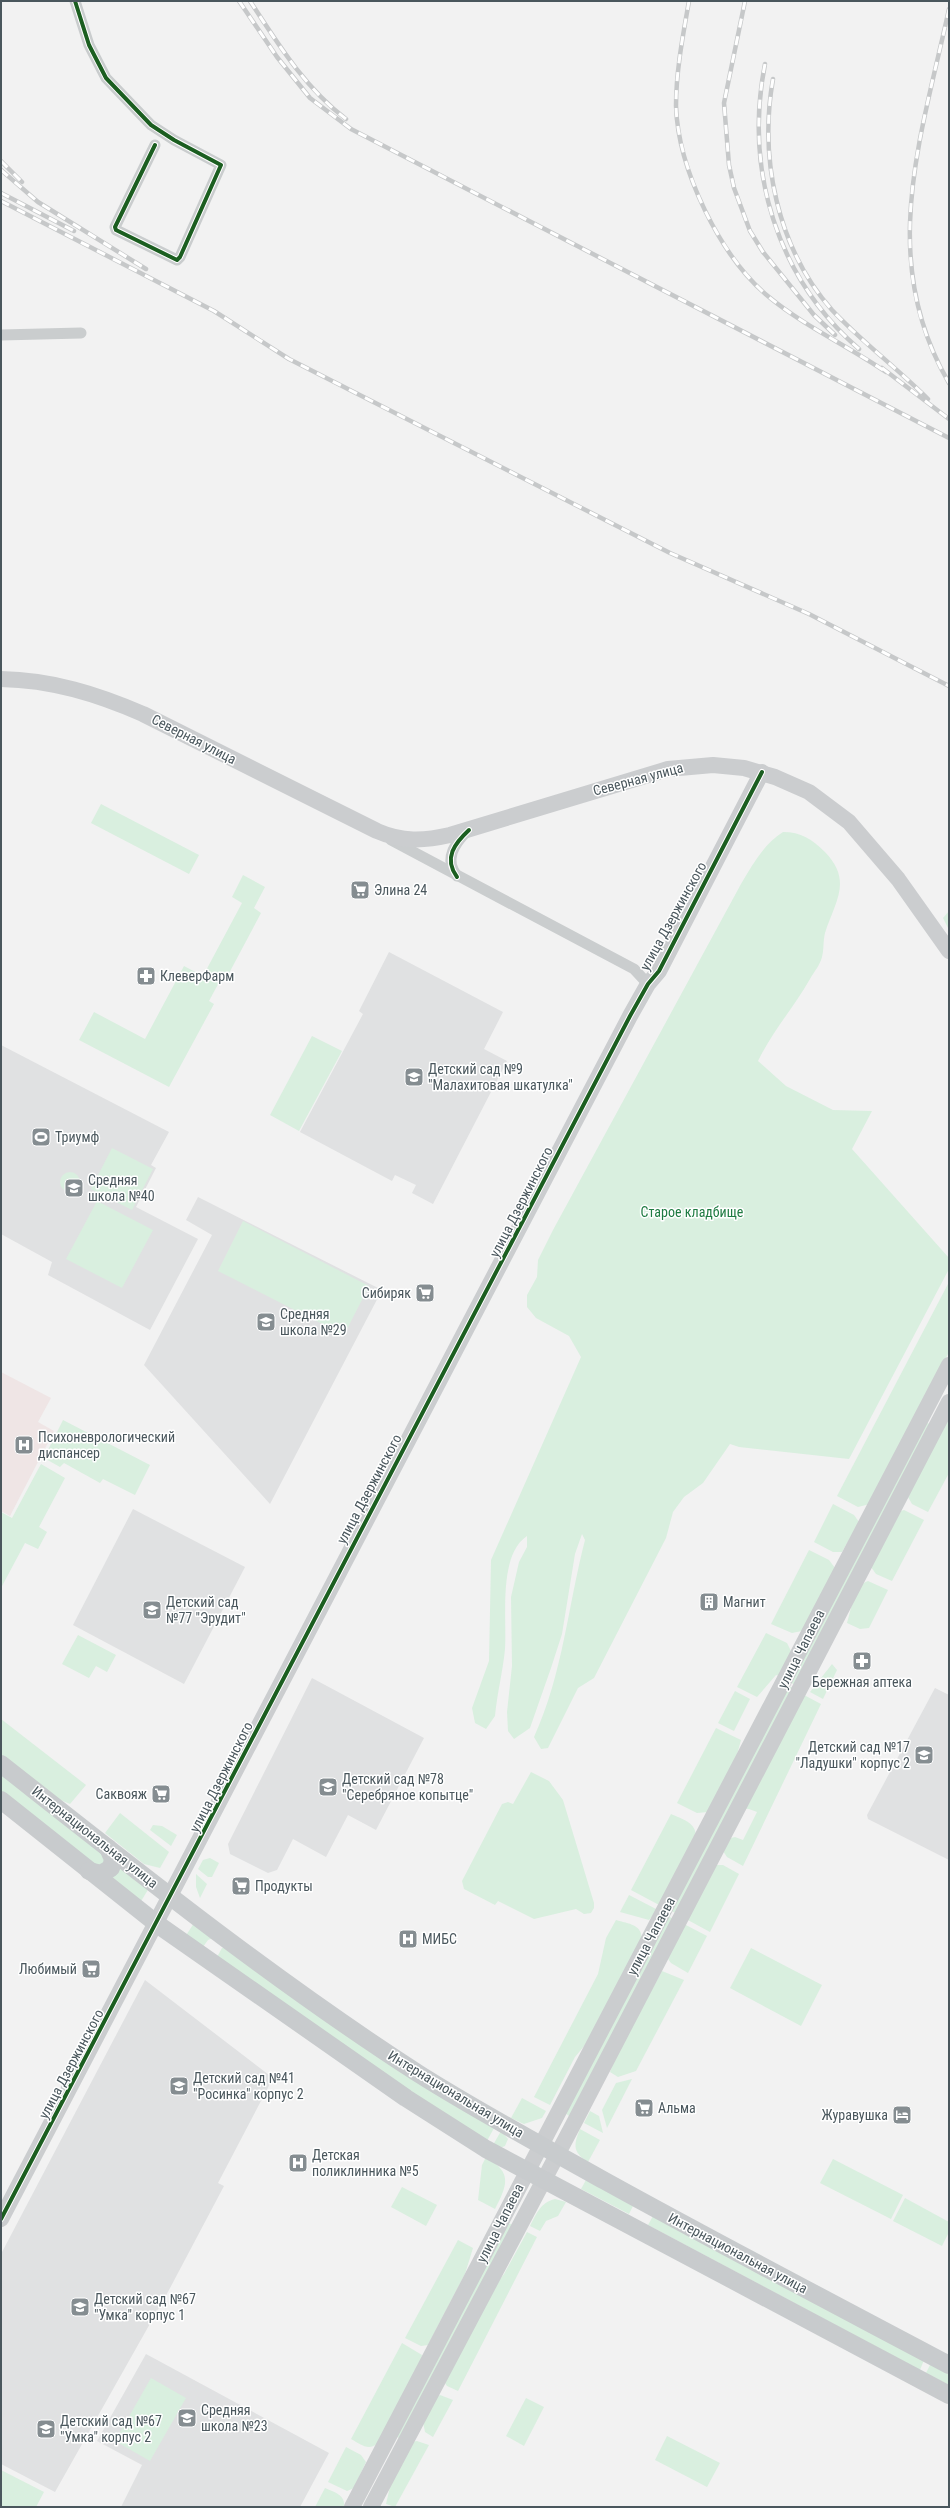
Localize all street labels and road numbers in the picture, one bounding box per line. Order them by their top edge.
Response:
street label: Северная улица [149,711,239,767]
street label: Северная улица [591,759,685,799]
street label: улица Дзержинского [637,859,709,973]
street label: улица Дзержинского [486,1144,556,1260]
street label: улица Дзержинского [333,1432,405,1546]
street label: улица Чапаева [774,1607,828,1691]
street label: улица Дзержинского [186,1719,256,1835]
street label: Интернациональная улица [29,1783,161,1891]
street label: улица Чапаева [624,1894,678,1978]
street label: улица Дзержинского [35,2007,107,2121]
street label: Интернациональная улица [385,2047,527,2141]
street label: улица Чапаева [473,2181,527,2265]
street label: Интернациональная улица [666,2209,810,2297]

